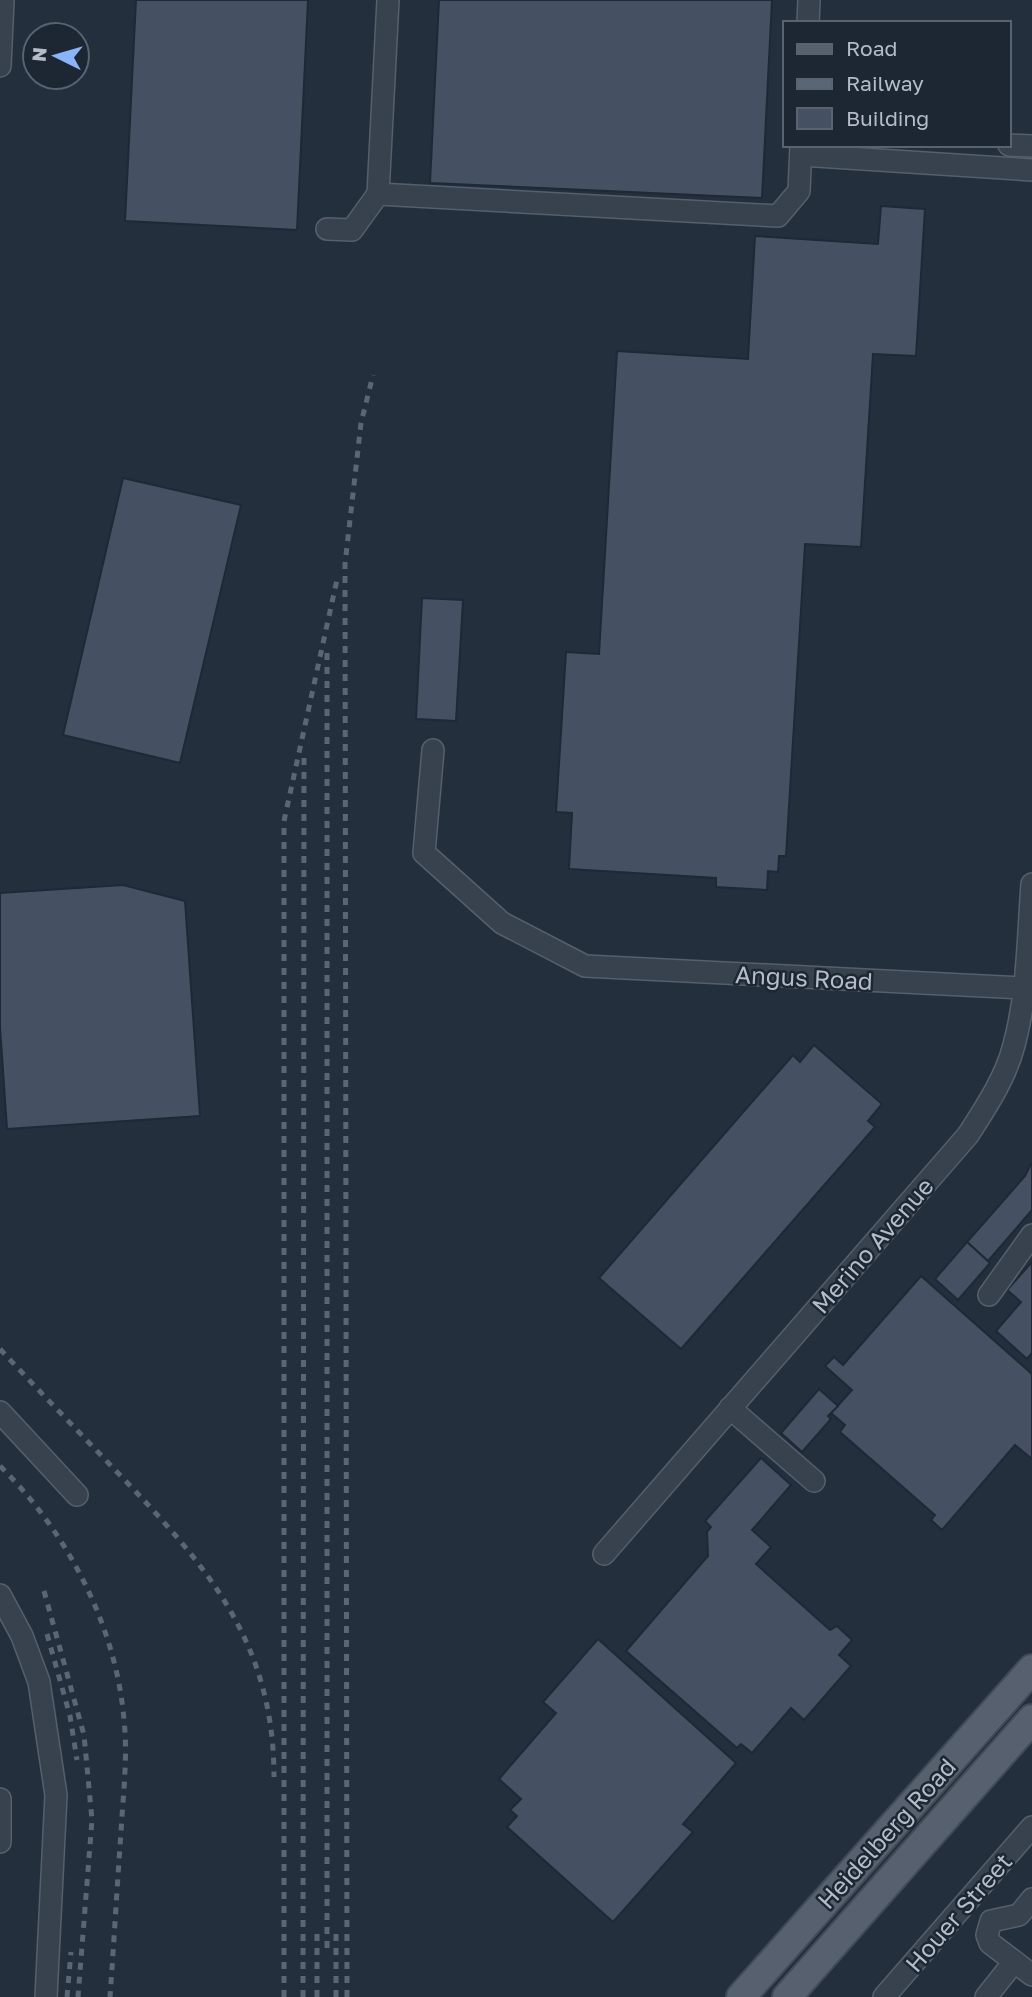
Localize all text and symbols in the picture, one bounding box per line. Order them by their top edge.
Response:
north arrow [21,21,91,91]
legend [783,21,1011,147]
text: Road [846,35,897,61]
text: N [26,46,51,63]
text: Railway [846,70,924,96]
text: Building [846,105,929,131]
street label: Angus Road [735,959,873,995]
street label: Merino Avenue [805,1171,939,1319]
street label: Heidelberg Road [811,1752,961,1914]
street label: Houer Street [899,1847,1017,1977]

